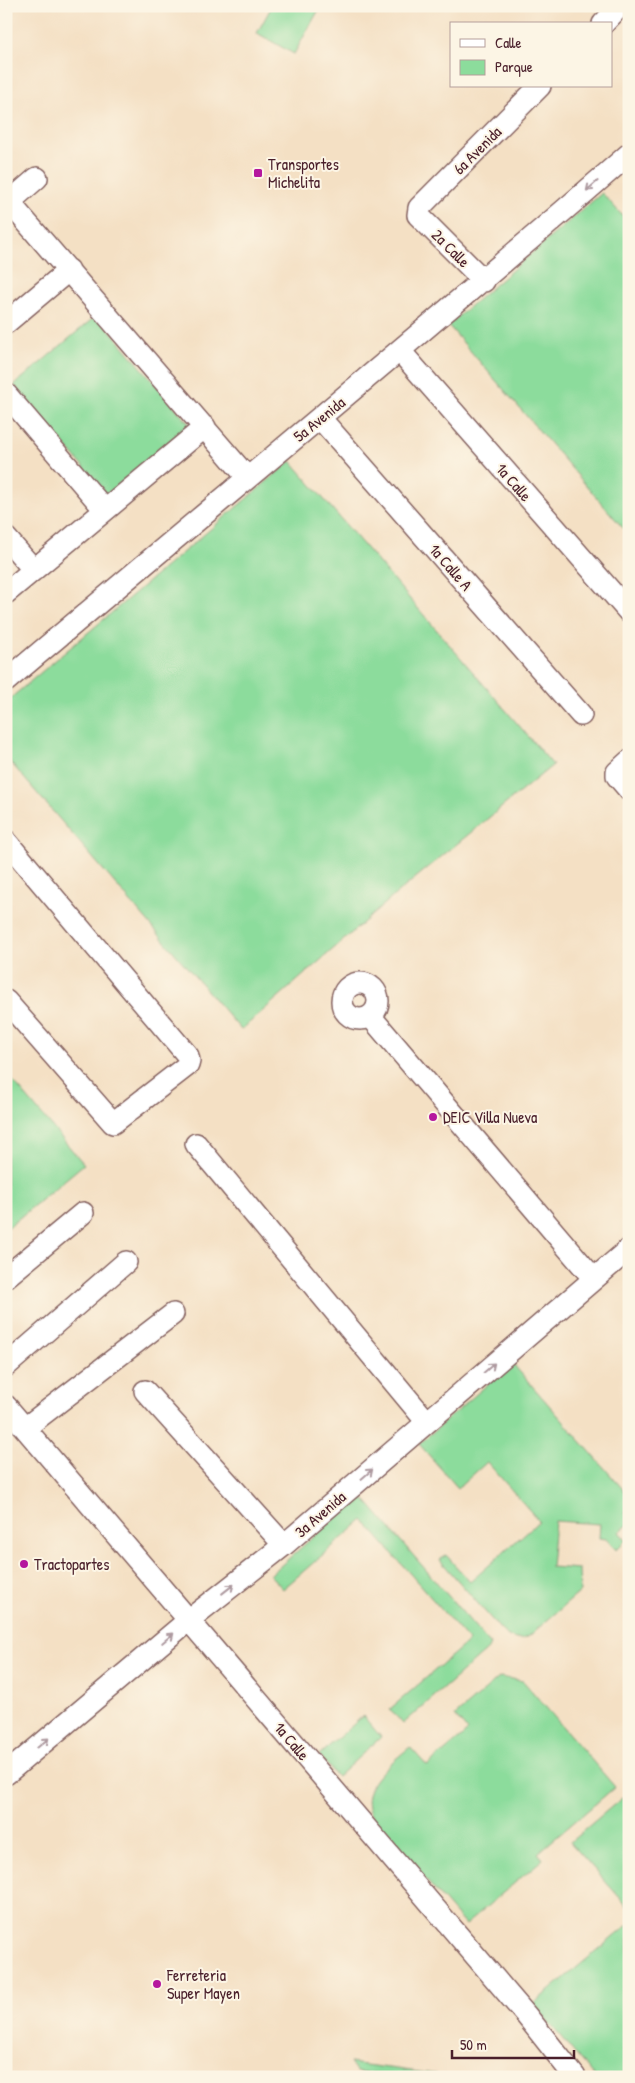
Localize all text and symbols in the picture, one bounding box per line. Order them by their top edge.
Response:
legend [450,22,612,88]
text: Calle [495,32,522,53]
text: Parque [495,56,533,77]
street label: 6a Avenida [448,121,506,179]
place label: Transportes Michelita [268,153,339,193]
marker: Transportes Michelita [252,167,264,179]
one-way arrow [586,180,599,191]
street label: 2a Calle [427,224,475,272]
street label: 5a Avenida [289,391,349,447]
street label: 1a Calle [491,458,537,506]
street label: 1a Calle A [424,539,478,595]
place label: DEIC Villa Nueva [443,1106,537,1128]
marker: DEIC Villa Nueva [427,1111,439,1123]
one-way arrow [483,1362,496,1373]
one-way arrow [360,1468,373,1480]
street label: 3a Avenida [290,1486,350,1542]
place label: Tractopartes [34,1553,109,1575]
marker: Tractopartes [18,1558,30,1570]
one-way arrow [221,1584,234,1595]
one-way arrow [161,1632,174,1644]
street label: 1a Calle [269,1717,315,1765]
one-way arrow [37,1737,50,1748]
place label: Ferreteria Super Mayen [166,1964,240,2004]
marker: Ferreteria Super Mayen [151,1978,163,1990]
scale bar [452,2028,575,2060]
text: 50 m [460,2034,487,2055]

